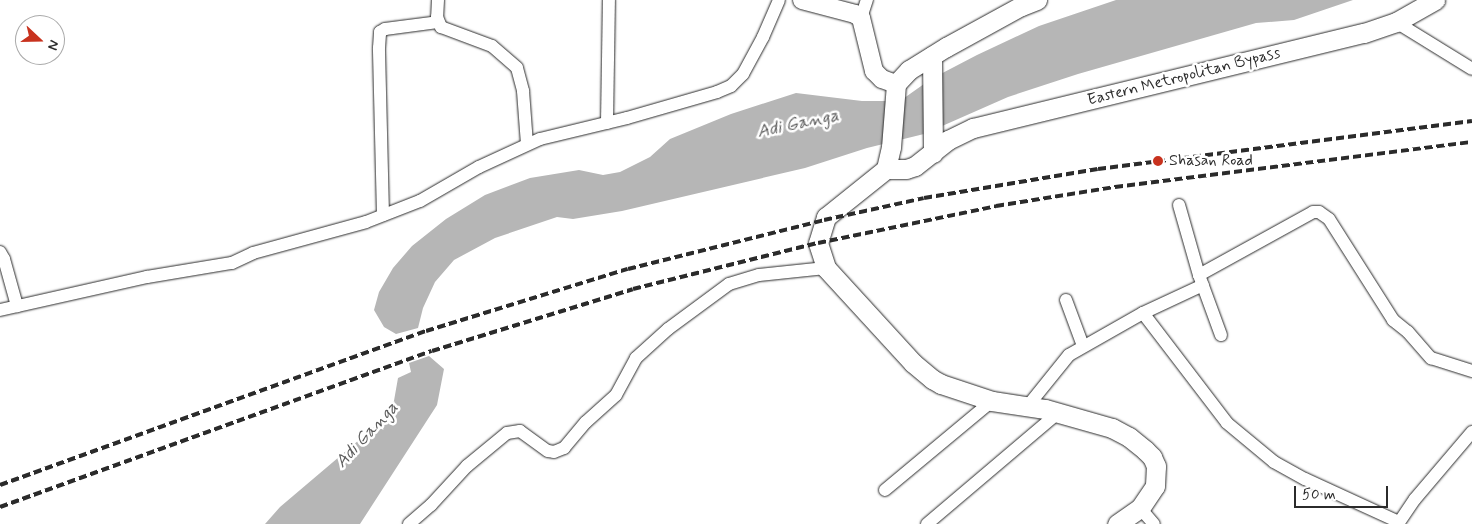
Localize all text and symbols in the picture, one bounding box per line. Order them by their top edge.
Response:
north arrow [15,15,65,65]
text: N [43,37,63,53]
street label: Eastern Metropolitan Bypass [1086,44,1282,110]
water label: Adi Ganga [758,105,838,143]
place label: Shasan Road [1169,151,1253,171]
marker: Shasan Road [1151,154,1165,168]
water label: Adi Ganga [333,399,401,471]
scale bar [1297,476,1391,508]
text: 50 m [1302,485,1336,505]

